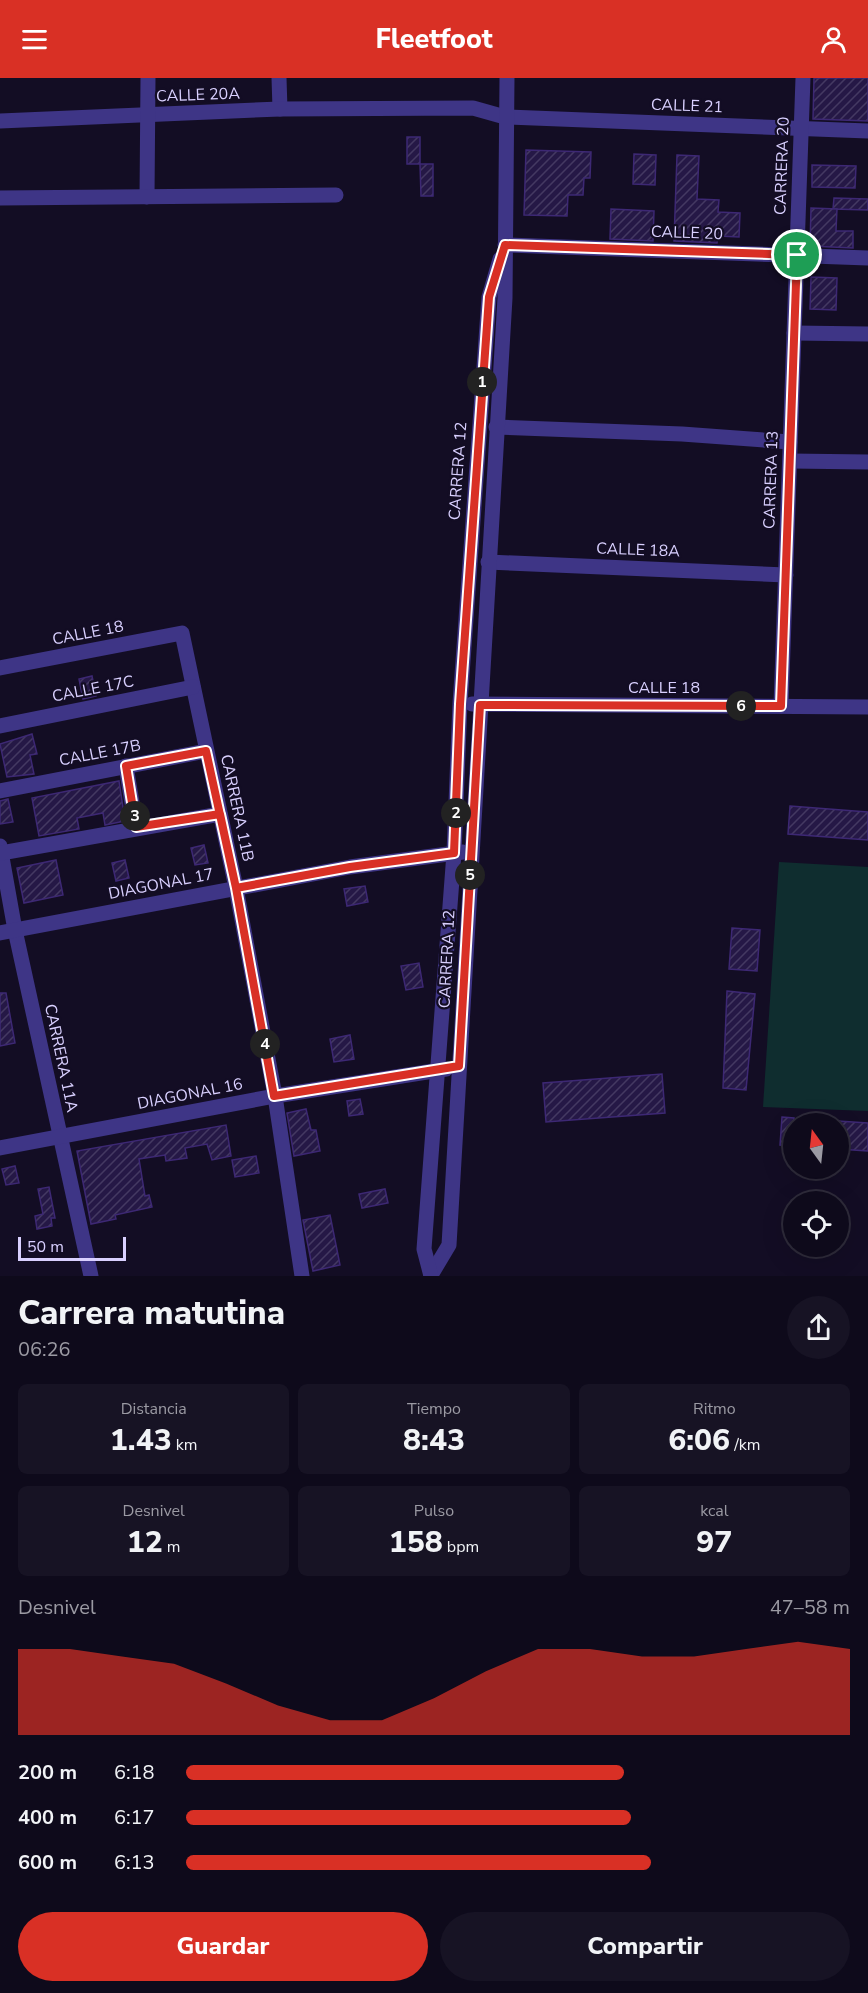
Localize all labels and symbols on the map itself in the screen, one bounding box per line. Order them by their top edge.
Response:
street label: CALLE 20A [156,83,241,107]
street label: CALLE 21 [651,94,723,118]
street label: CARRERA 20 [769,116,795,216]
street label: CALLE 20 [651,221,723,245]
pin [771,229,822,280]
pin: 1 [467,367,497,397]
street label: CARRERA 12 [444,421,472,521]
street label: CARRERA 13 [758,430,784,530]
street label: CALLE 18A [596,538,681,562]
street label: CALLE 18 [50,615,126,651]
street label: CALLE 17C [50,670,136,708]
street label: CALLE 18 [628,677,700,699]
pin: 6 [726,691,756,721]
street label: CALLE 17B [57,734,143,772]
street label: CARRERA 11B [215,752,259,864]
pin: 2 [441,798,471,828]
pin: 3 [120,801,150,831]
pin: 5 [455,860,485,890]
street label: DIAGONAL 17 [106,863,216,905]
street label: CARRERA 12 [433,909,461,1009]
street label: CARRERA 11A [39,1002,83,1114]
pin: 4 [250,1029,280,1059]
street label: DIAGONAL 16 [135,1073,245,1115]
north arrow [783,1113,849,1179]
scale bar [18,1234,126,1262]

